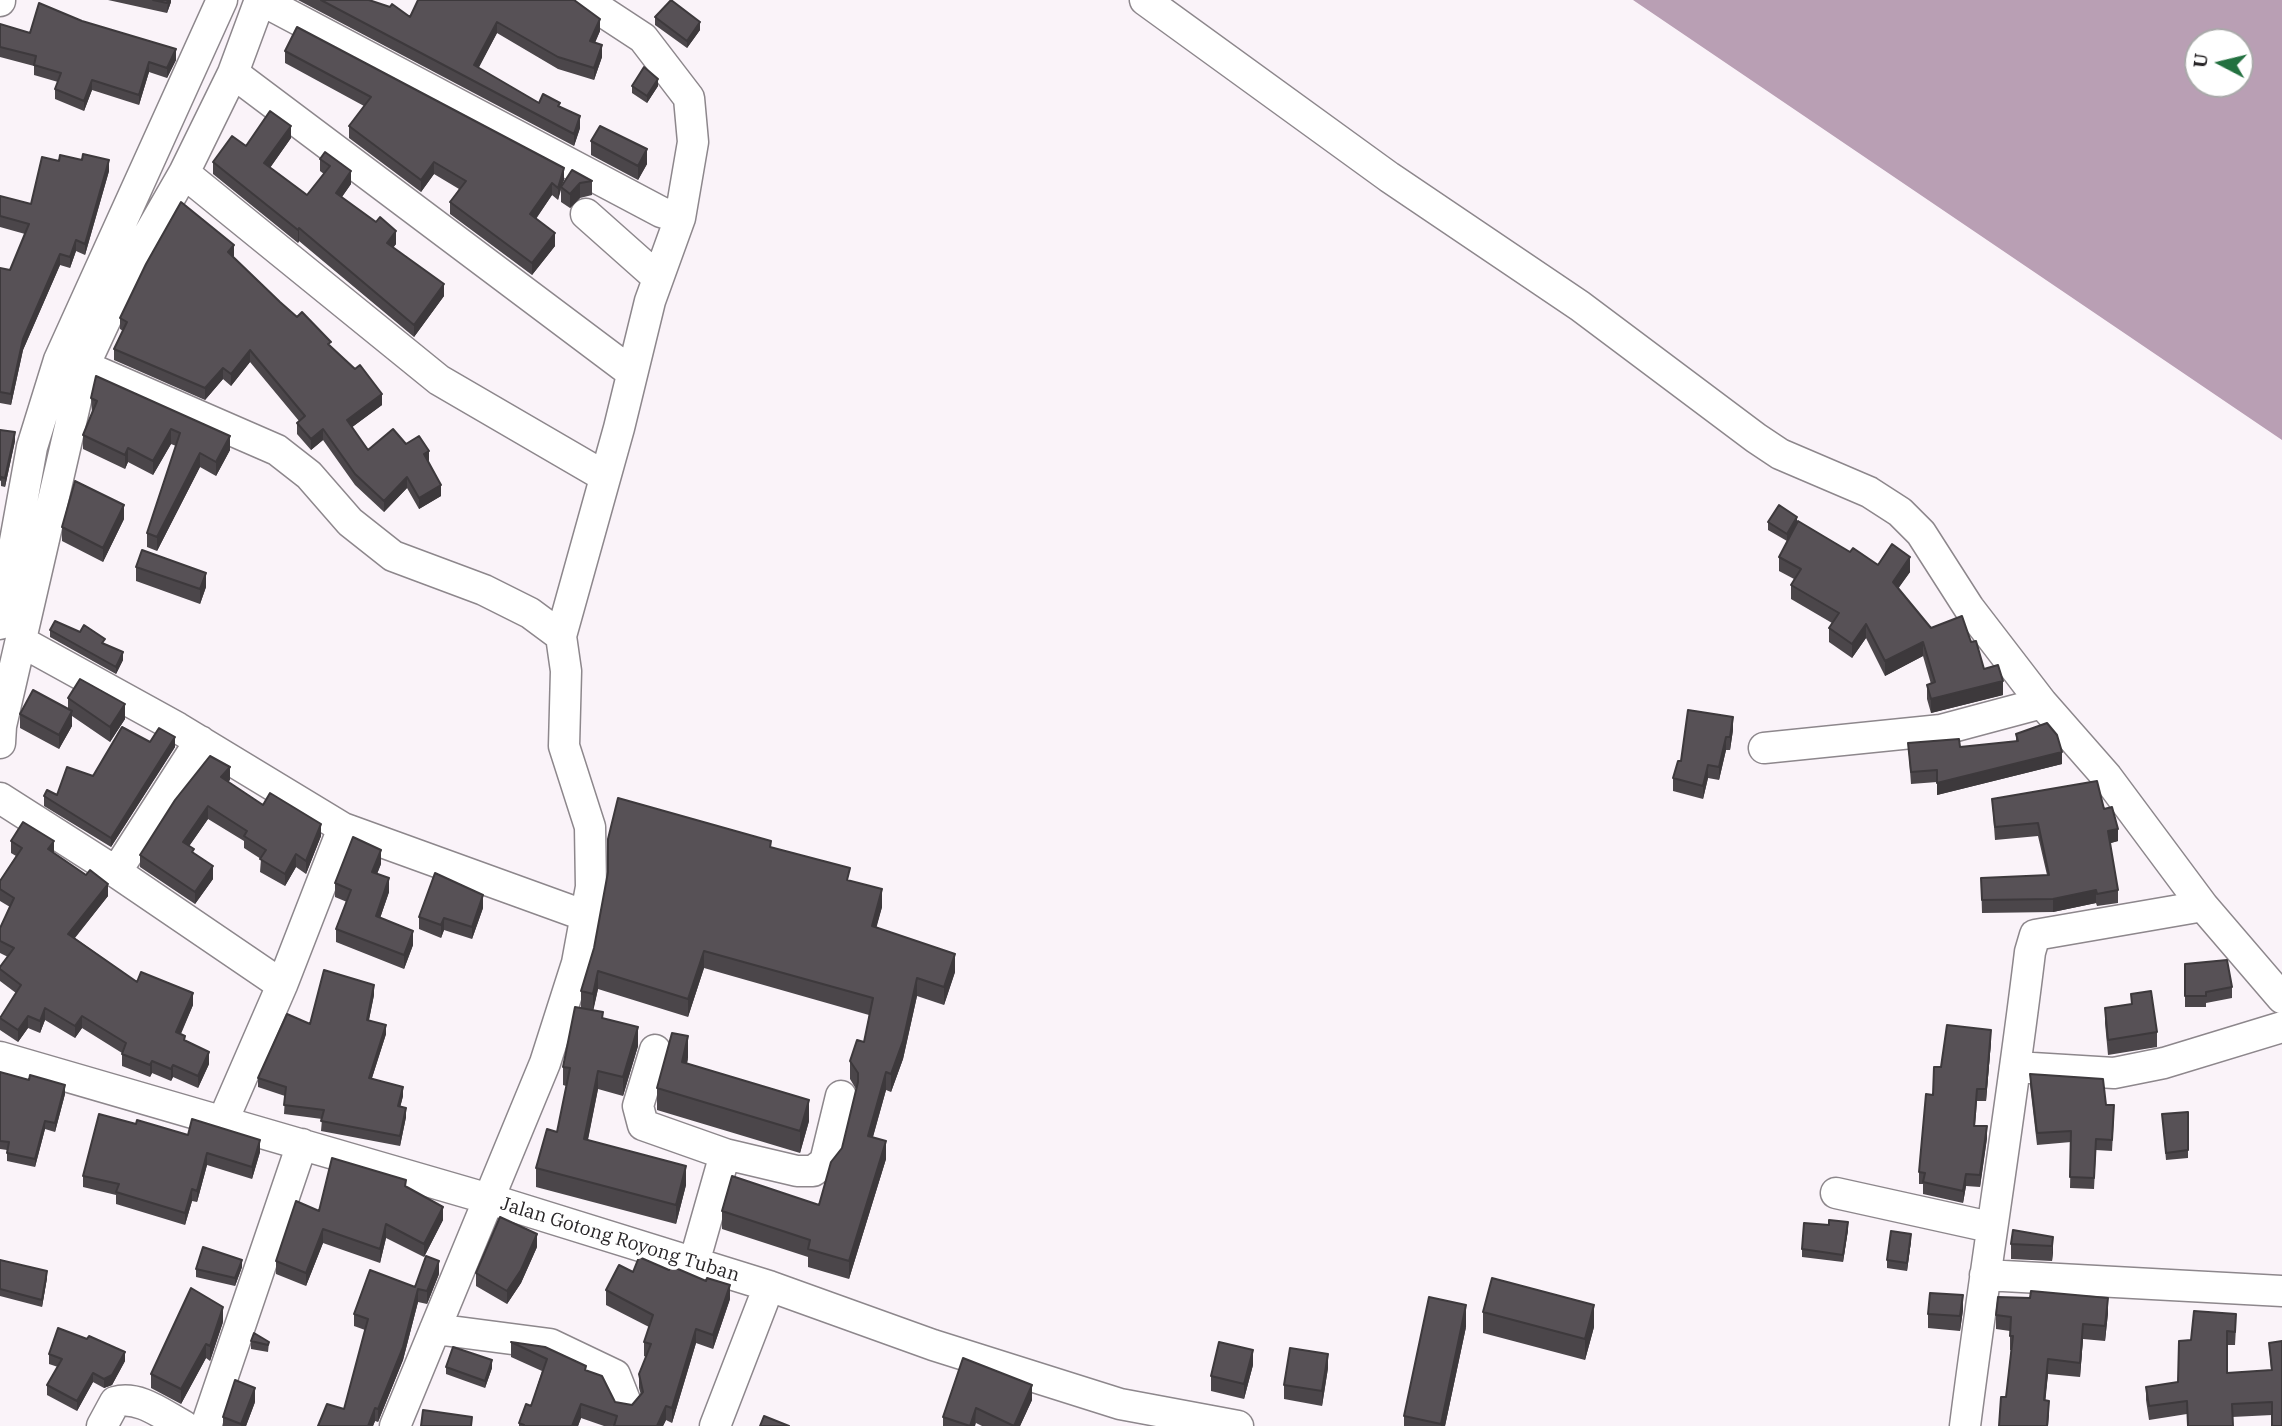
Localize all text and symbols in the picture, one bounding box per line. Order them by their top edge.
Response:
north arrow [2184,28,2254,98]
text: U [2187,52,2213,69]
street label: Jalan Gotong Royong Tuban [498,1193,742,1287]

